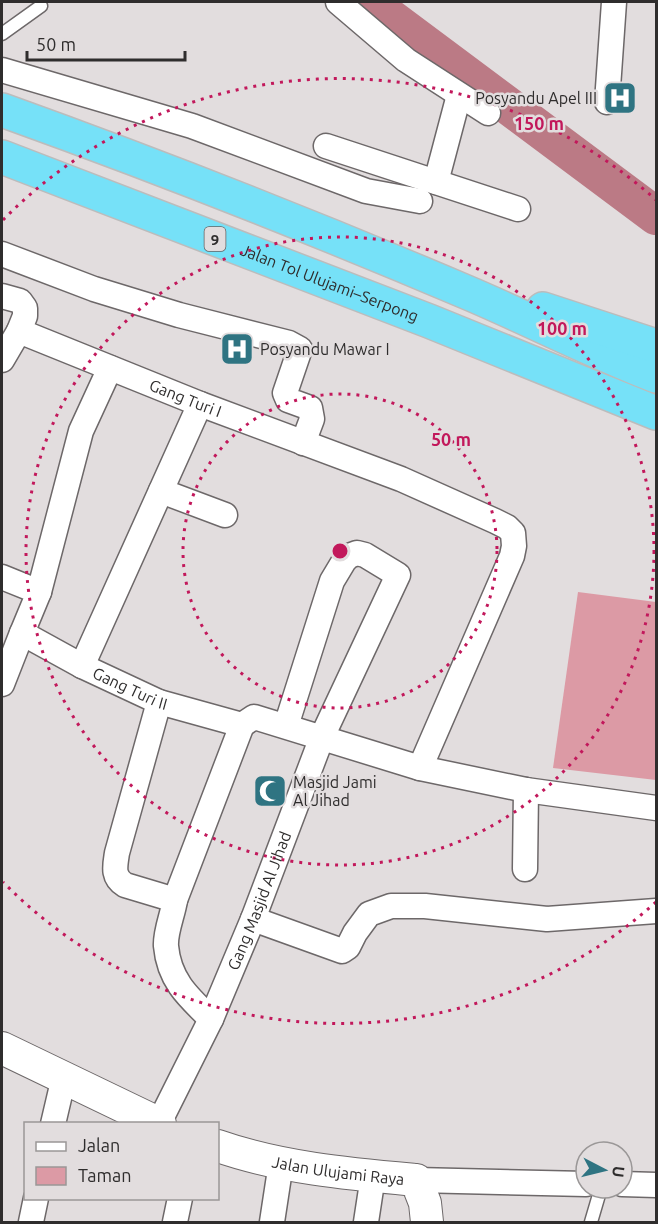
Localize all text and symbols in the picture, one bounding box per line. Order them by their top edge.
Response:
scale bar [27,24,184,62]
text: 50 m [36,34,76,54]
hospital icon: Posyandu Apel III [602,80,638,116]
place label: Posyandu Apel III [475,89,597,107]
text: 150 m [514,113,564,133]
road number: 9 [204,227,226,251]
street label: Jalan Tol Ulujami–Serpong [238,241,421,325]
text: 100 m [537,318,587,338]
hospital icon: Posyandu Mawar I [219,331,255,367]
place label: Posyandu Mawar I [260,340,389,358]
street label: Gang Turi I [147,376,224,420]
text: 50 m [431,429,471,449]
centre of rings [330,541,350,561]
street label: Gang Turi II [90,663,169,713]
mosque icon: Masjid Jami Al Jihad [252,773,288,809]
place label: Masjid Jami Al Jihad [293,773,377,809]
street label: Gang Masjid Al Jihad [224,829,294,973]
legend [24,1122,219,1200]
text: Jalan [78,1135,120,1155]
north arrow [574,1140,634,1200]
street label: Jalan Ulujami Raya [270,1152,405,1188]
text: Taman [78,1165,132,1185]
text: U [609,1165,629,1178]

